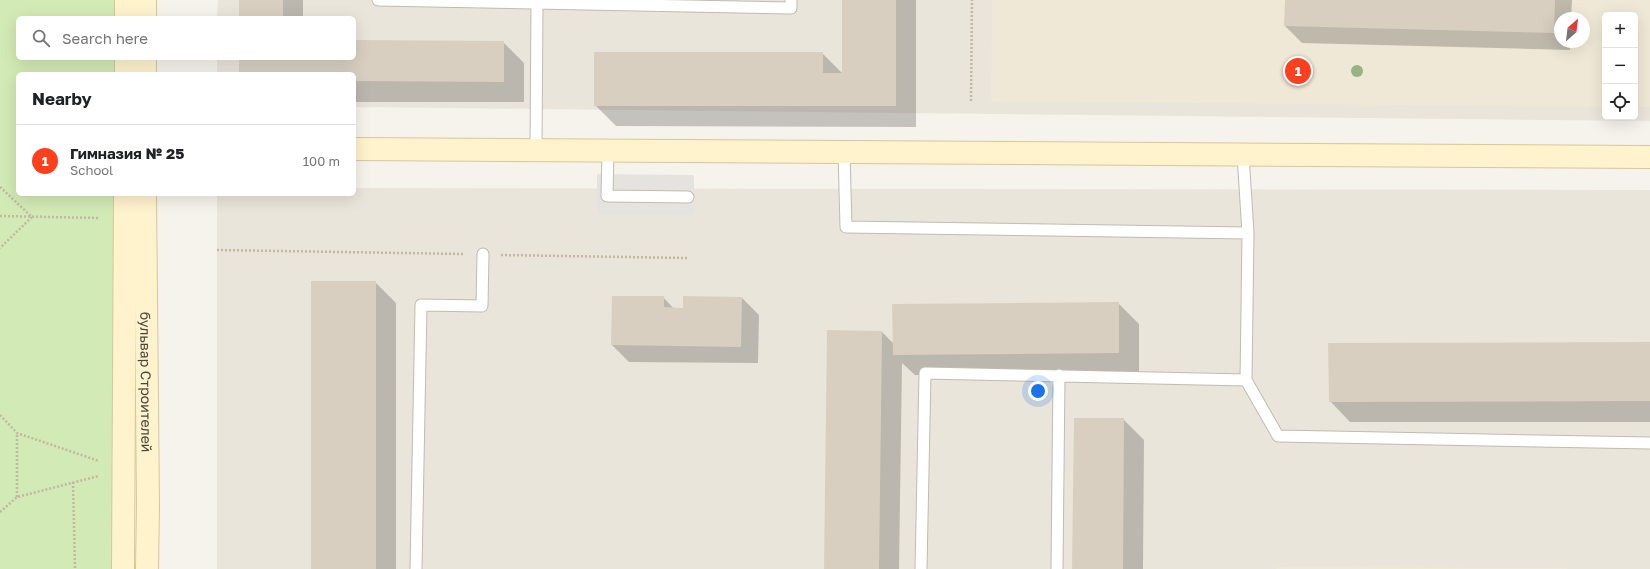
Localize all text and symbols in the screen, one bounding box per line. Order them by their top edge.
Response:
north arrow [1554,12,1590,48]
map controls [1602,12,1638,120]
button: + [1602,12,1638,48]
search box [16,16,356,60]
icon: search [30,27,52,49]
text: Search here [62,29,148,47]
button: − [1602,48,1638,84]
pin: 1 [1285,56,1311,86]
button: locate [1602,84,1638,120]
text: Nearby [32,88,92,109]
text: Гимназия № 25 [70,144,184,162]
text: 1 [42,153,48,169]
text: 100 m [303,153,340,169]
text: School [70,162,113,178]
street label: бульвар Строителей [138,312,156,452]
your location [1028,381,1048,401]

